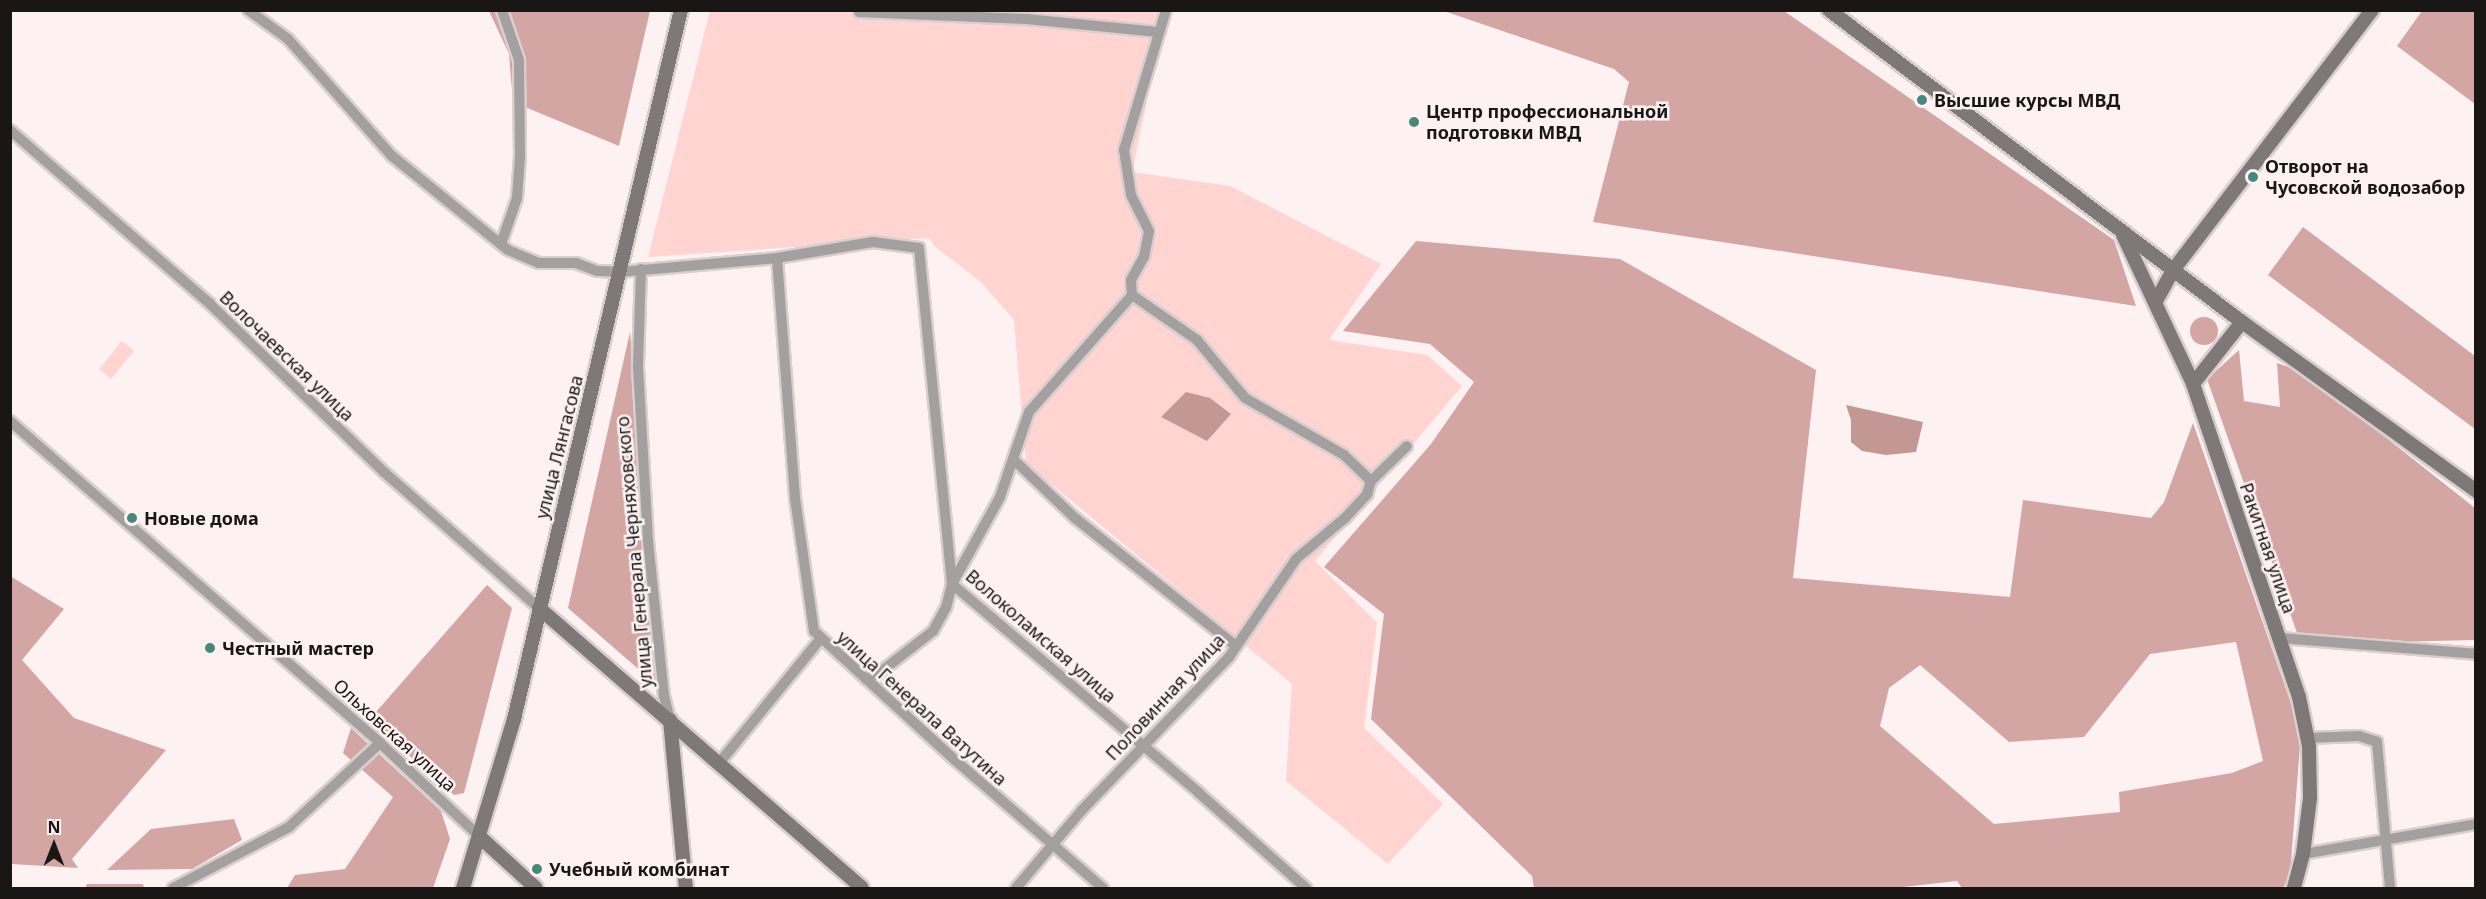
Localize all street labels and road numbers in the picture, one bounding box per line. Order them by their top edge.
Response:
street label: Волочаевская улица [215,286,359,426]
street label: улица Лянгасова [531,373,587,521]
street label: улица Генерала Черняховского [611,415,657,689]
street label: Ракитная улица [2236,480,2300,616]
street label: Волоколамская улица [961,565,1121,707]
street label: улица Генерала Ватутина [833,626,1011,790]
street label: Половинная улица [1101,629,1229,765]
street label: Ольховская улица [329,674,461,796]

